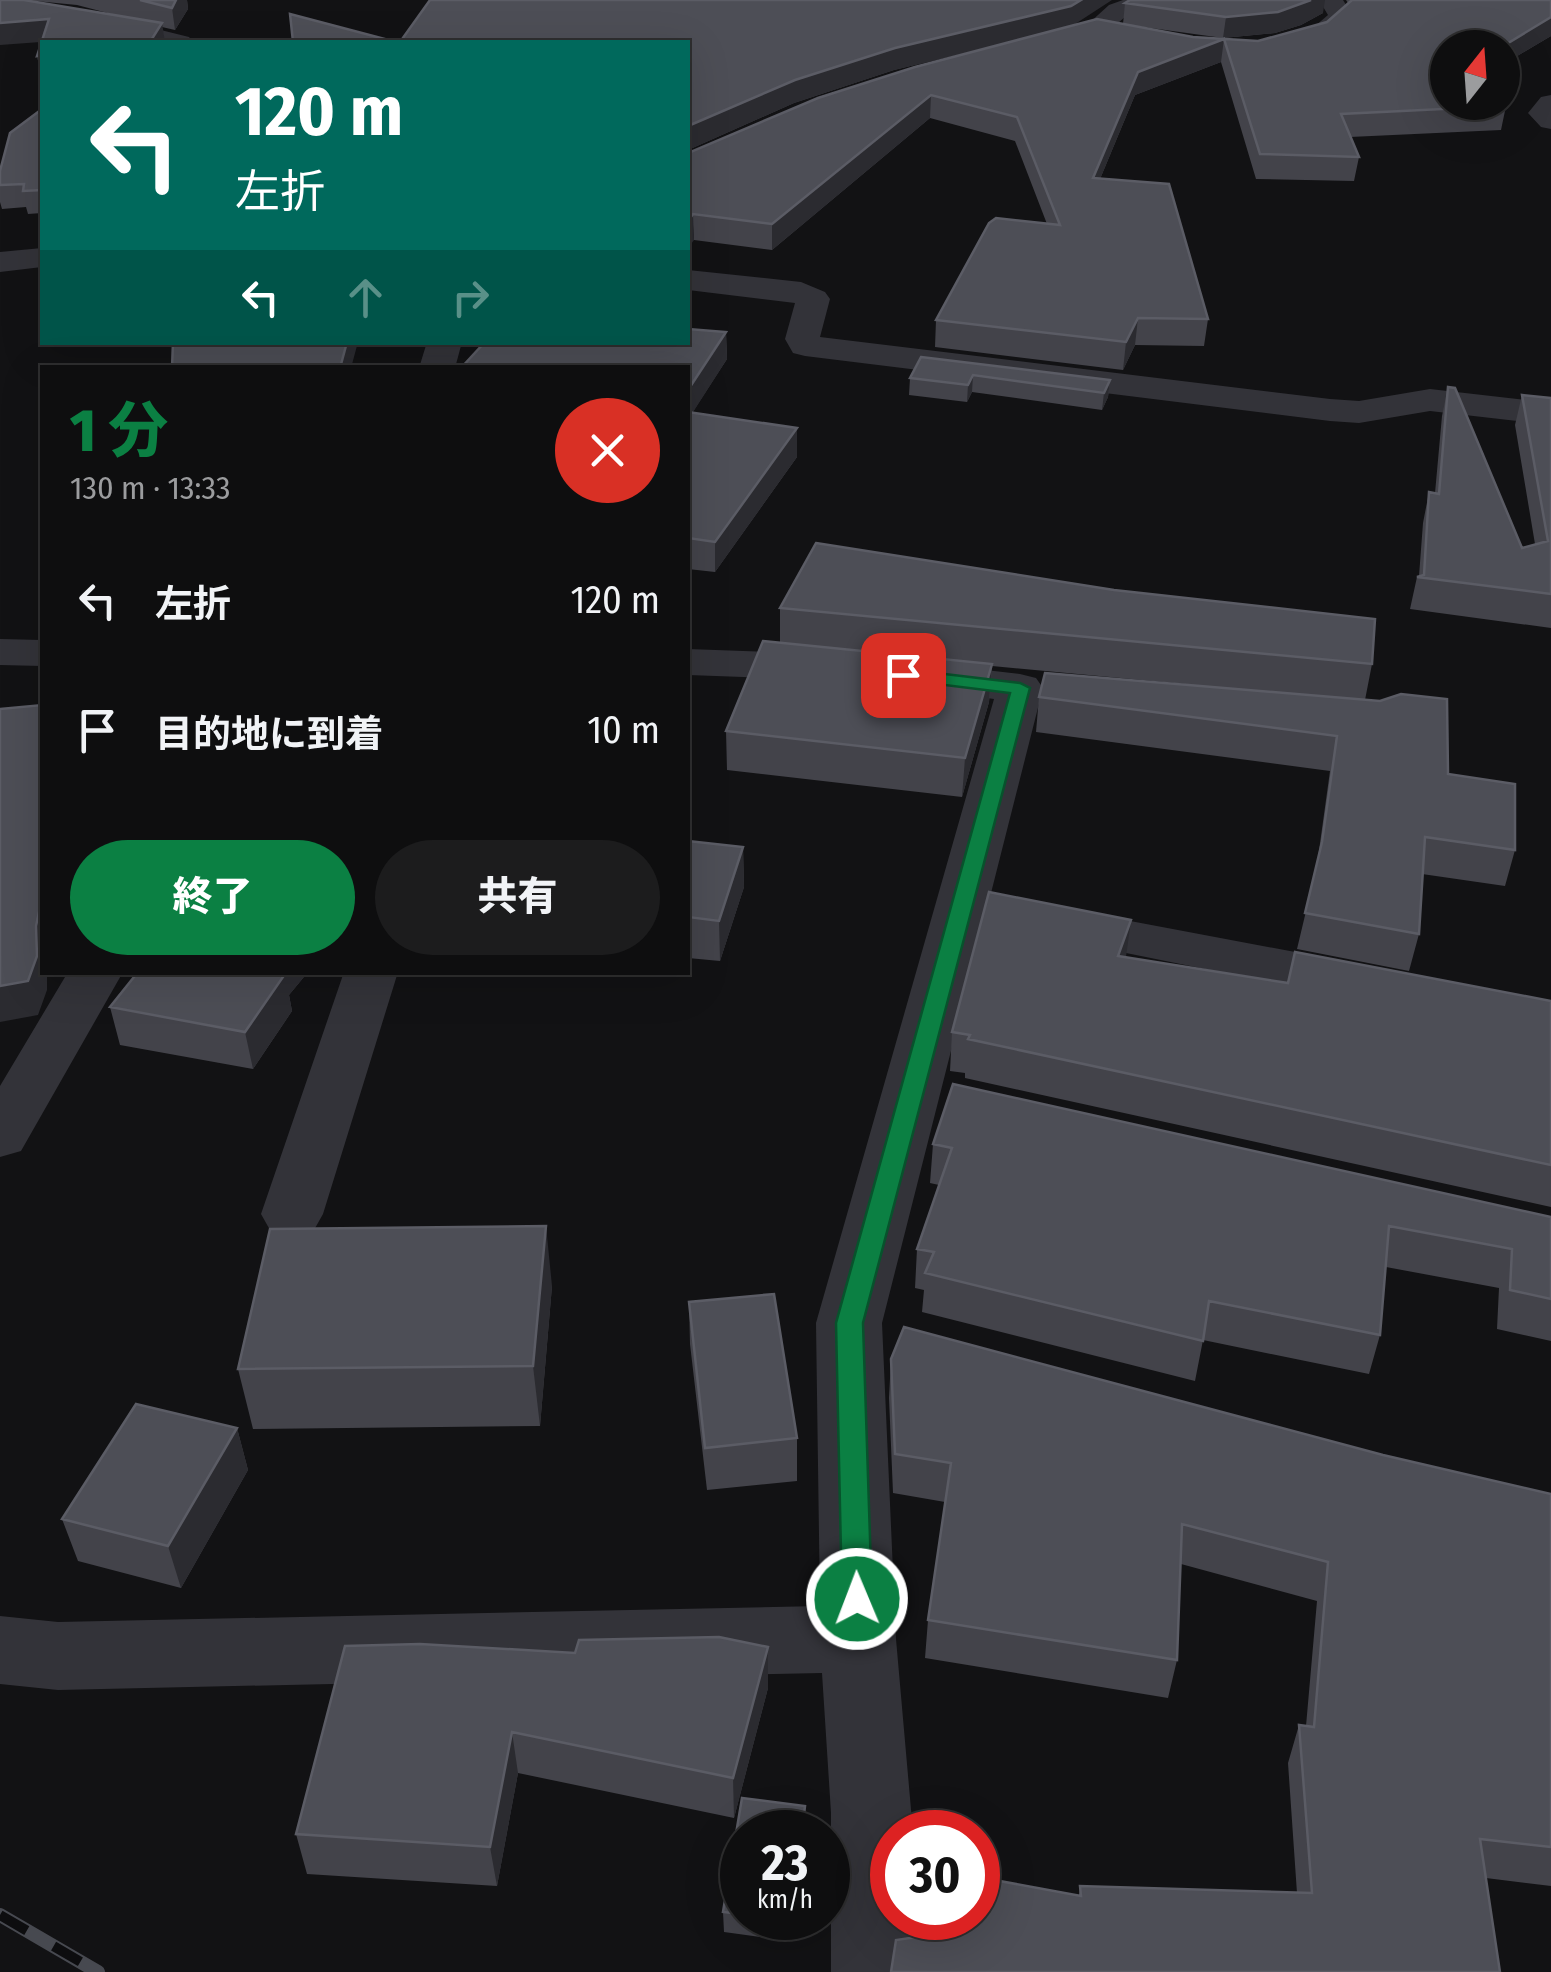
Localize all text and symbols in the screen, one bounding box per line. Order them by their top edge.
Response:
north arrow [1430,30,1520,120]
map controls [1430,30,1520,120]
text: 120 m [235,70,403,154]
icon: left [70,80,200,210]
text: 左折 [235,165,325,219]
icon: left [233,270,288,325]
icon: ahead [338,270,393,325]
icon: right [443,270,498,325]
text: 1 分 [70,395,168,467]
button: close [555,398,660,503]
text: 130 m · 13:33 [70,469,230,507]
icon: left [70,573,125,628]
text: 120 m [570,577,660,623]
text: 左折 [155,581,231,627]
pin [861,633,946,718]
icon: arrive [876,648,931,703]
icon: arrive [70,703,125,758]
text: 10 m [587,707,660,753]
text: 目的地に到着 [155,711,383,757]
button: 終了 [70,840,355,955]
button: 共有 [375,840,660,955]
position arrow [805,1547,909,1651]
speed limit sign: 30 [870,1810,1000,1940]
text: 23 [762,1833,808,1893]
text: km/h [757,1885,813,1915]

